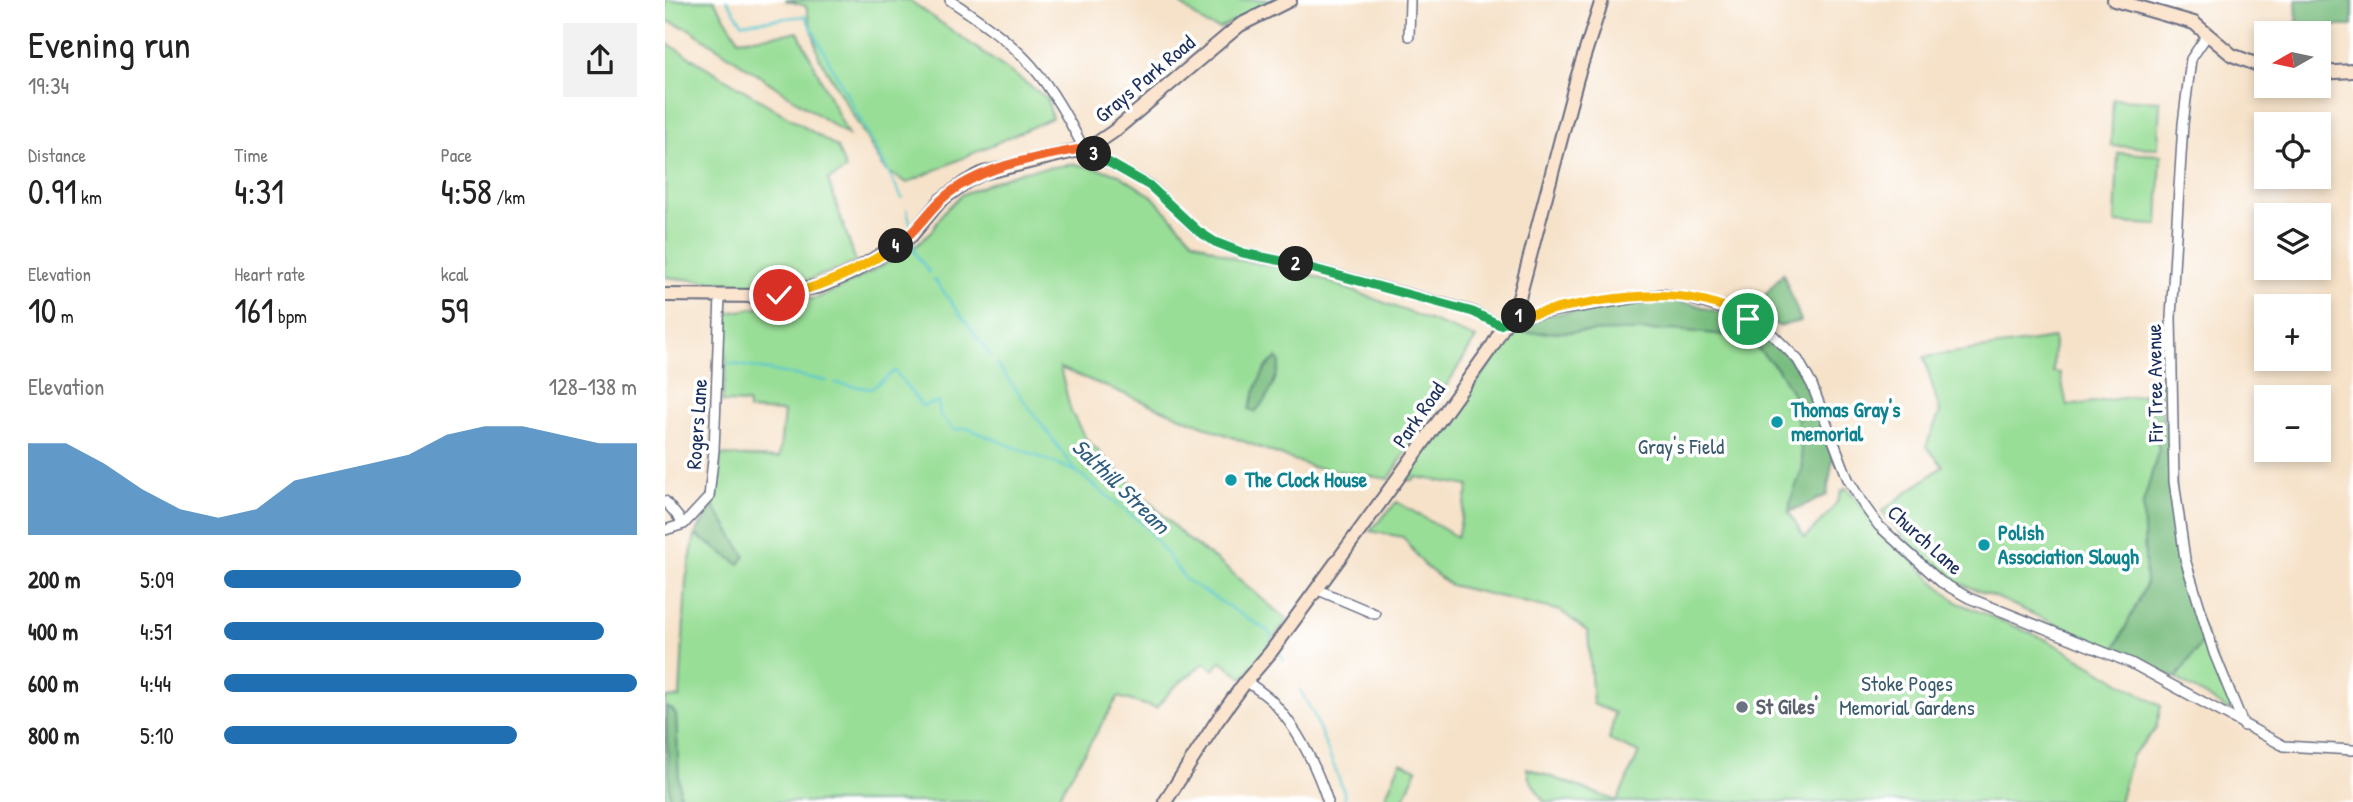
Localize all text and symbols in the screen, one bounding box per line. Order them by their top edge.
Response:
text: Evening run [28,18,191,70]
north arrow [2254,21,2331,98]
map controls [2254,21,2331,462]
button: share [563,23,637,97]
street label: Grays Park Road [1088,28,1201,129]
text: 19:34 [28,70,69,101]
button: locate [2254,112,2331,189]
pin: 3 [1077,136,1111,172]
text: 3 [1089,140,1098,166]
text: Distance [28,142,86,168]
text: Time [234,142,268,168]
text: Pace [441,142,472,168]
text: 0.91 [28,168,77,215]
text: 4:31 [234,168,284,215]
text: 4:58 [441,168,492,215]
text: km [77,184,102,210]
text: /km [492,184,525,210]
button: layers [2254,203,2331,280]
pin: 4 [879,229,913,264]
text: 4 [892,232,899,258]
pin: 2 [1279,246,1313,282]
text: 2 [1291,250,1300,276]
text: Elevation [28,261,91,287]
text: Heart rate [234,261,305,287]
text: kcal [441,261,468,287]
pin [749,265,809,325]
icon: check [760,276,798,314]
text: 10 [28,287,56,334]
text: 161 [234,287,274,334]
text: 59 [441,287,468,334]
pin [1718,289,1778,349]
button: + [2254,294,2331,371]
pin: 1 [1501,298,1537,334]
icon: arrive [1729,300,1767,338]
text: 1 [1515,302,1522,328]
text: m [56,303,74,329]
text: bpm [274,303,307,329]
street label: Fir Tree Avenue [2139,324,2170,443]
text: Elevation [28,371,104,402]
text: 128–138 m [549,371,637,402]
street label: Park Road [1385,376,1452,453]
street label: Rogers Lane [679,378,714,470]
button: − [2254,385,2331,462]
place label: Thomas Gray's memorial [1790,395,1900,448]
marker: Thomas Gray's memorial [1769,414,1785,430]
water label: Salthill Stream [1066,431,1178,541]
park label: Gray's Field [1638,432,1724,461]
place label: The Clock House [1244,465,1368,494]
marker: The Clock House [1223,472,1239,488]
street label: Church Lane [1881,498,1969,581]
place label: Polish Association Slough [1998,518,2139,572]
marker: Polish Association Slough [1976,537,1992,553]
text: 200 m [28,564,80,595]
text: 5:09 [140,564,174,595]
text: 400 m [28,616,78,647]
text: 4:51 [140,616,172,647]
text: 600 m [28,668,79,699]
text: 4:44 [140,668,171,699]
park label: Stoke Poges Memorial Gardens [1839,669,1975,722]
place label: St Giles' [1756,692,1818,721]
marker: St Giles' [1734,699,1750,715]
text: 800 m [28,720,80,751]
text: 5:10 [140,720,174,751]

